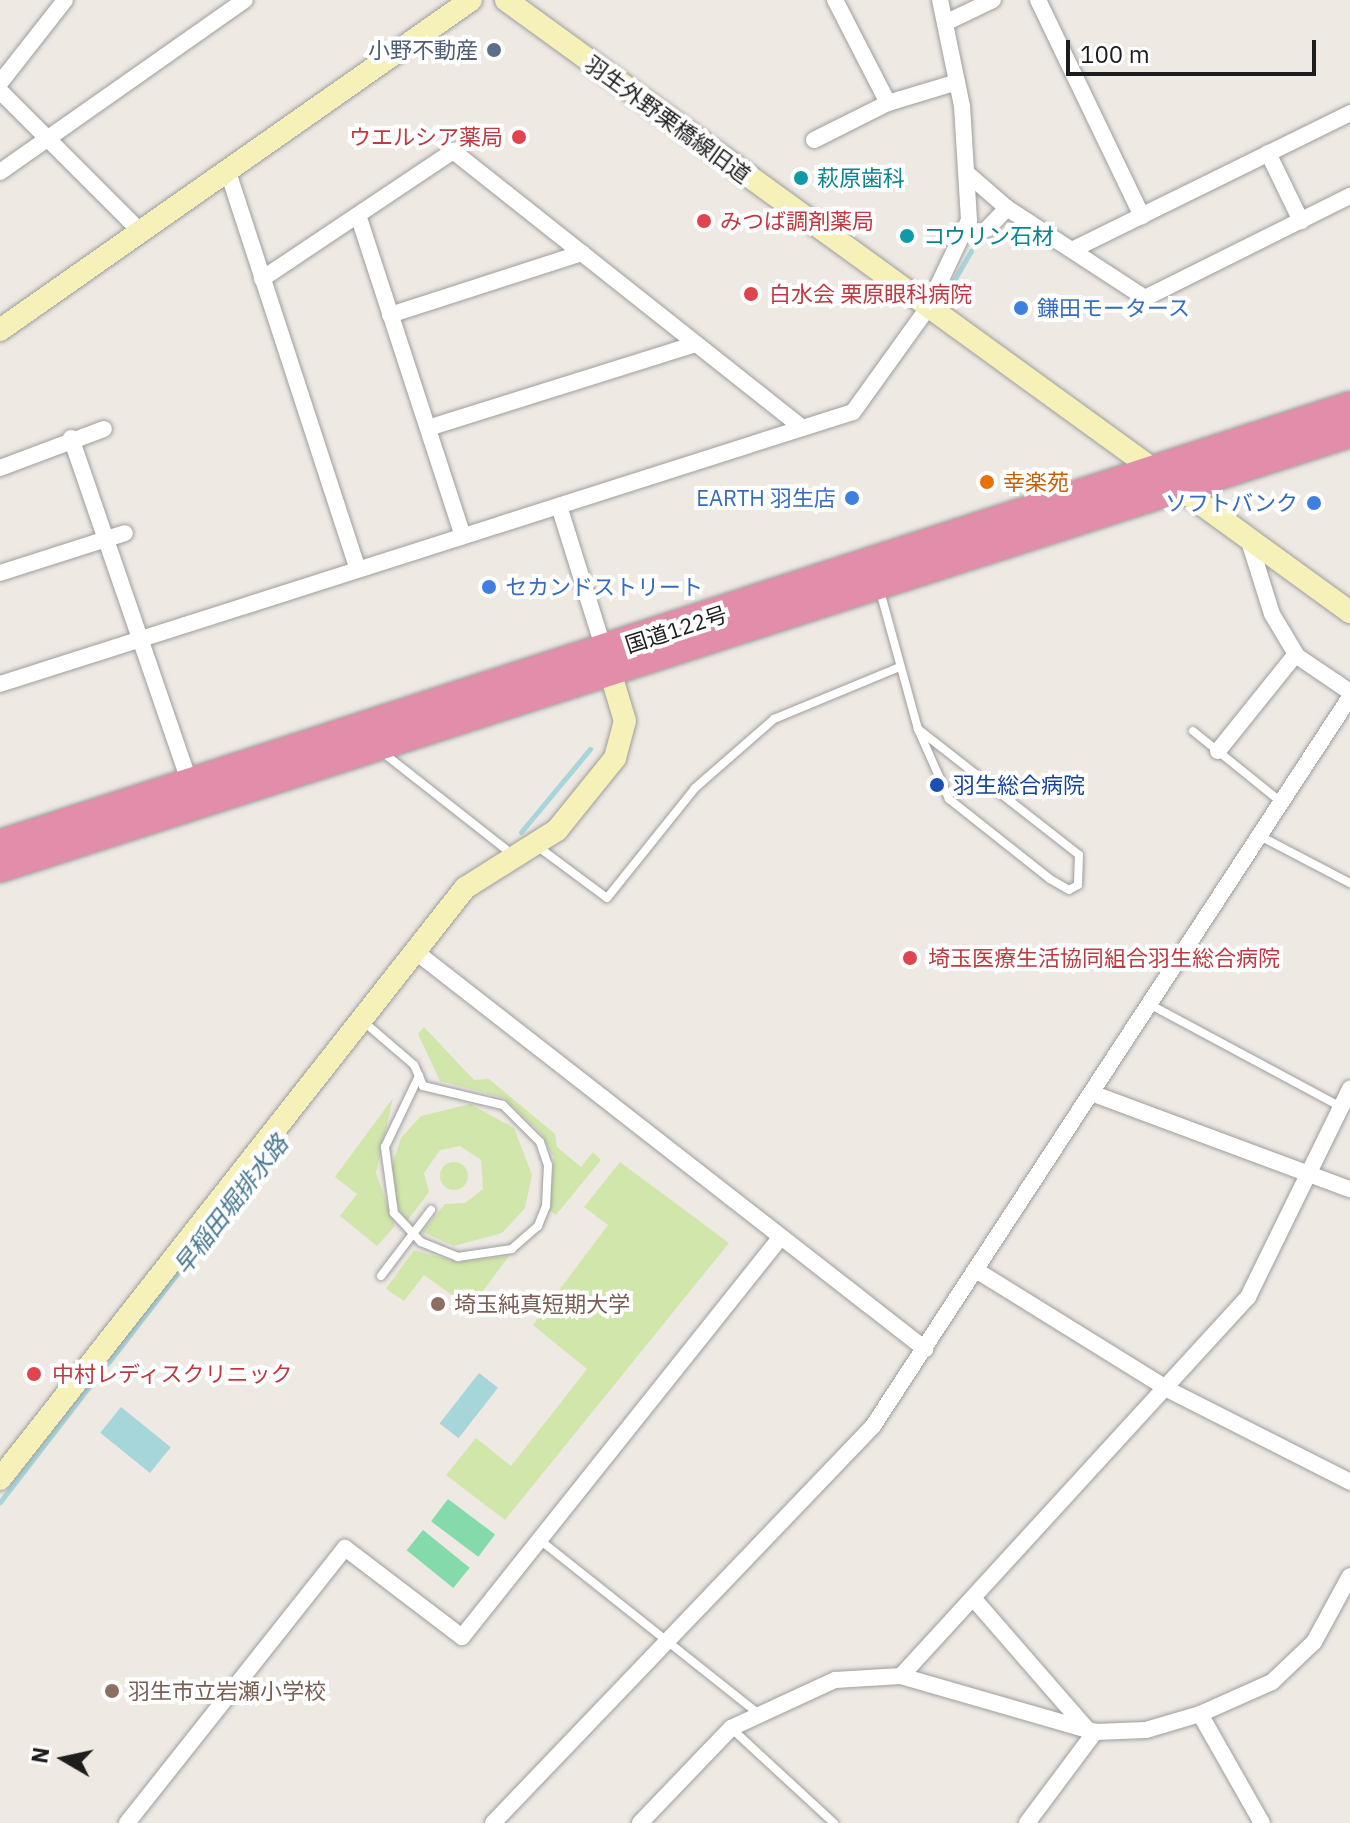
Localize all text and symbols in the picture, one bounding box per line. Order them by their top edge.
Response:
scale bar [1070,24,1320,74]
place label: 小野不動産 [368,37,478,63]
text: 100 m [1080,38,1150,70]
marker: 小野不動産 [485,41,503,59]
street label: 羽生外野栗橋線旧道 [580,50,756,188]
place label: ウエルシア薬局 [349,124,503,150]
marker: ウエルシア薬局 [510,128,528,146]
place label: 萩原歯科 [817,165,905,191]
marker: 萩原歯科 [792,169,810,187]
place label: みつば調剤薬局 [720,208,874,234]
marker: みつば調剤薬局 [695,212,713,230]
place label: コウリン石材 [923,223,1055,249]
marker: コウリン石材 [898,227,916,245]
place label: 白水会 栗原眼科病院 [769,281,972,307]
marker: 白水会 栗原眼科病院 [740,283,762,305]
place label: 鎌田モータース [1037,295,1191,321]
marker: 鎌田モータース [1012,299,1030,317]
place label: 幸楽苑 [1003,469,1069,495]
marker: 幸楽苑 [978,473,996,491]
place label: EARTH 羽生店 [696,485,836,511]
marker: EARTH 羽生店 [843,489,861,507]
place label: ソフトバンク [1166,490,1298,516]
marker: ソフトバンク [1305,494,1323,512]
place label: セカンドストリート [505,574,703,600]
marker: セカンドストリート [480,578,498,596]
street label: 国道122号 [622,600,730,658]
place label: 羽生総合病院 [953,772,1085,798]
marker: 羽生総合病院 [928,776,946,794]
place label: 埼玉医療生活協同組合羽生総合病院 [928,945,1280,971]
marker: 埼玉医療生活協同組合羽生総合病院 [899,947,921,969]
water label: 早稲田堀排水路 [168,1130,294,1280]
place label: 埼玉純真短期大学 [454,1291,630,1317]
marker: 埼玉純真短期大学 [429,1295,447,1313]
place label: 中村レディスクリニック [52,1361,294,1387]
marker: 中村レディスクリニック [23,1363,45,1385]
place label: 羽生市立岩瀬小学校 [128,1678,326,1704]
marker: 羽生市立岩瀬小学校 [103,1682,121,1700]
north arrow [24,1719,104,1799]
text: N [24,1745,55,1765]

